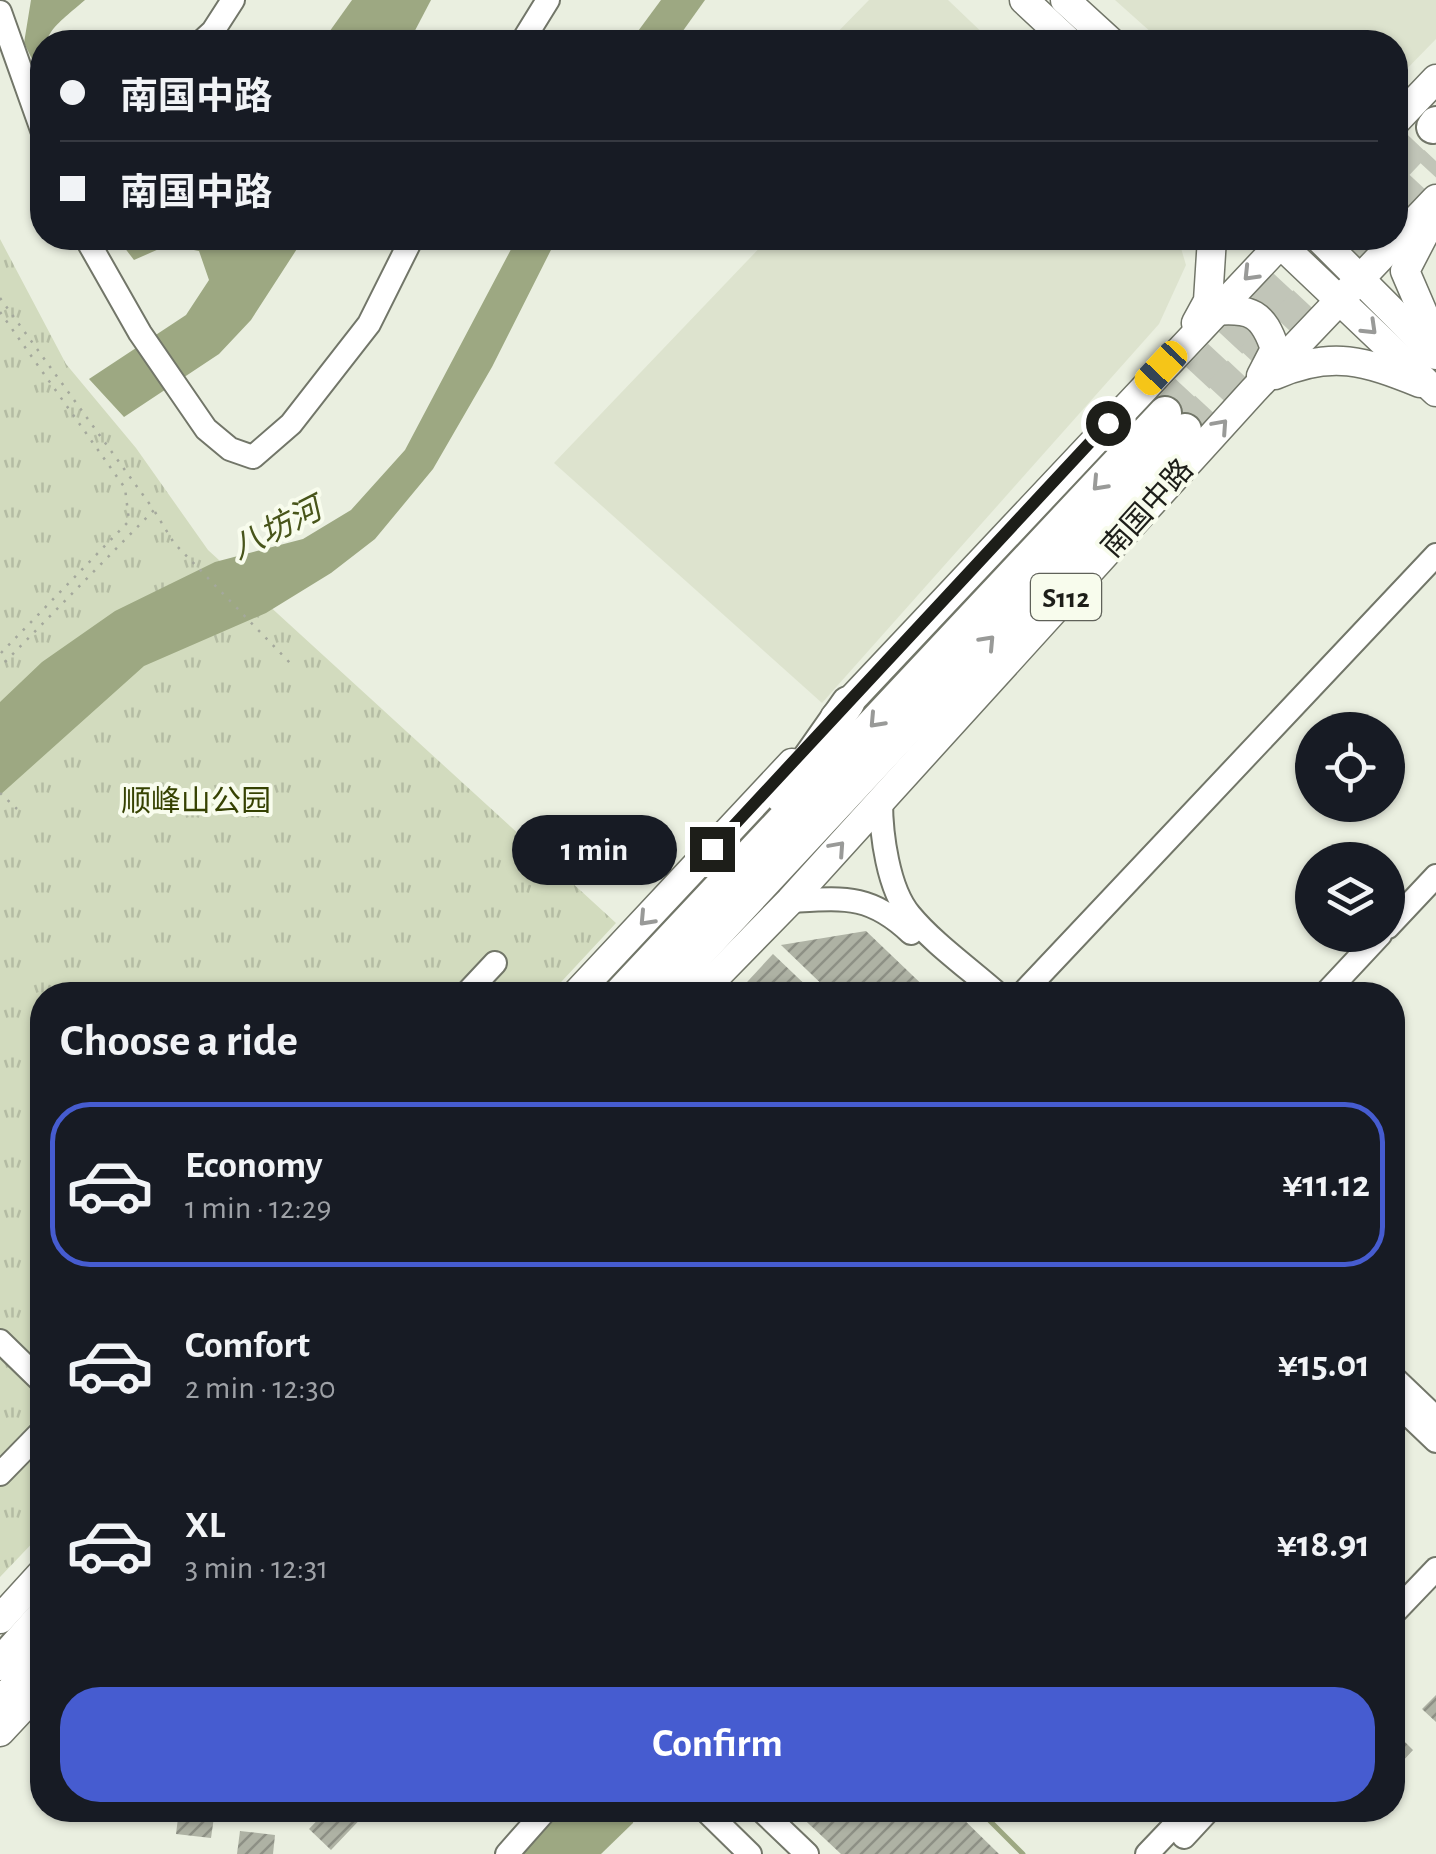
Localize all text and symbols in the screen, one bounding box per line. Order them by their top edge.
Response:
text: 南国中路 [120,79,272,117]
text: 南国中路 [120,175,272,213]
one-way arrow [1243,262,1261,280]
one-way arrow [1359,316,1377,334]
car [1130,336,1192,400]
route start [1086,401,1131,446]
one-way arrow [1209,419,1227,438]
street label: 南国中路 [1095,453,1199,563]
one-way arrow [1093,472,1111,491]
water label: 八坊河 [226,488,332,565]
road number: S112 [1031,574,1101,620]
one-way arrow [976,635,994,654]
one-way arrow [870,710,888,728]
map controls [1295,712,1405,952]
button: locate [1295,712,1405,822]
park label: 顺峰山公园 [121,785,271,817]
callout: 1 min [512,814,677,884]
route end [690,827,735,872]
text: 1 min [561,834,628,866]
one-way arrow [826,841,844,860]
button: layers [1295,842,1405,952]
one-way arrow [640,907,658,926]
text: Choose a ride [60,1019,298,1064]
icon: car [65,1140,155,1230]
text: Economy [185,1147,323,1185]
text: ¥11.12 [1282,1166,1370,1204]
text: 1 min · 12:29 [185,1192,332,1224]
icon: car [65,1320,155,1410]
text: Comfort [185,1327,310,1365]
text: ¥15.01 [1278,1346,1370,1384]
text: 2 min · 12:30 [185,1372,336,1404]
icon: car [65,1500,155,1590]
text: XL [185,1507,225,1545]
text: ¥18.91 [1277,1526,1370,1564]
text: 3 min · 12:31 [185,1552,328,1584]
button: Confirm [60,1687,1375,1802]

